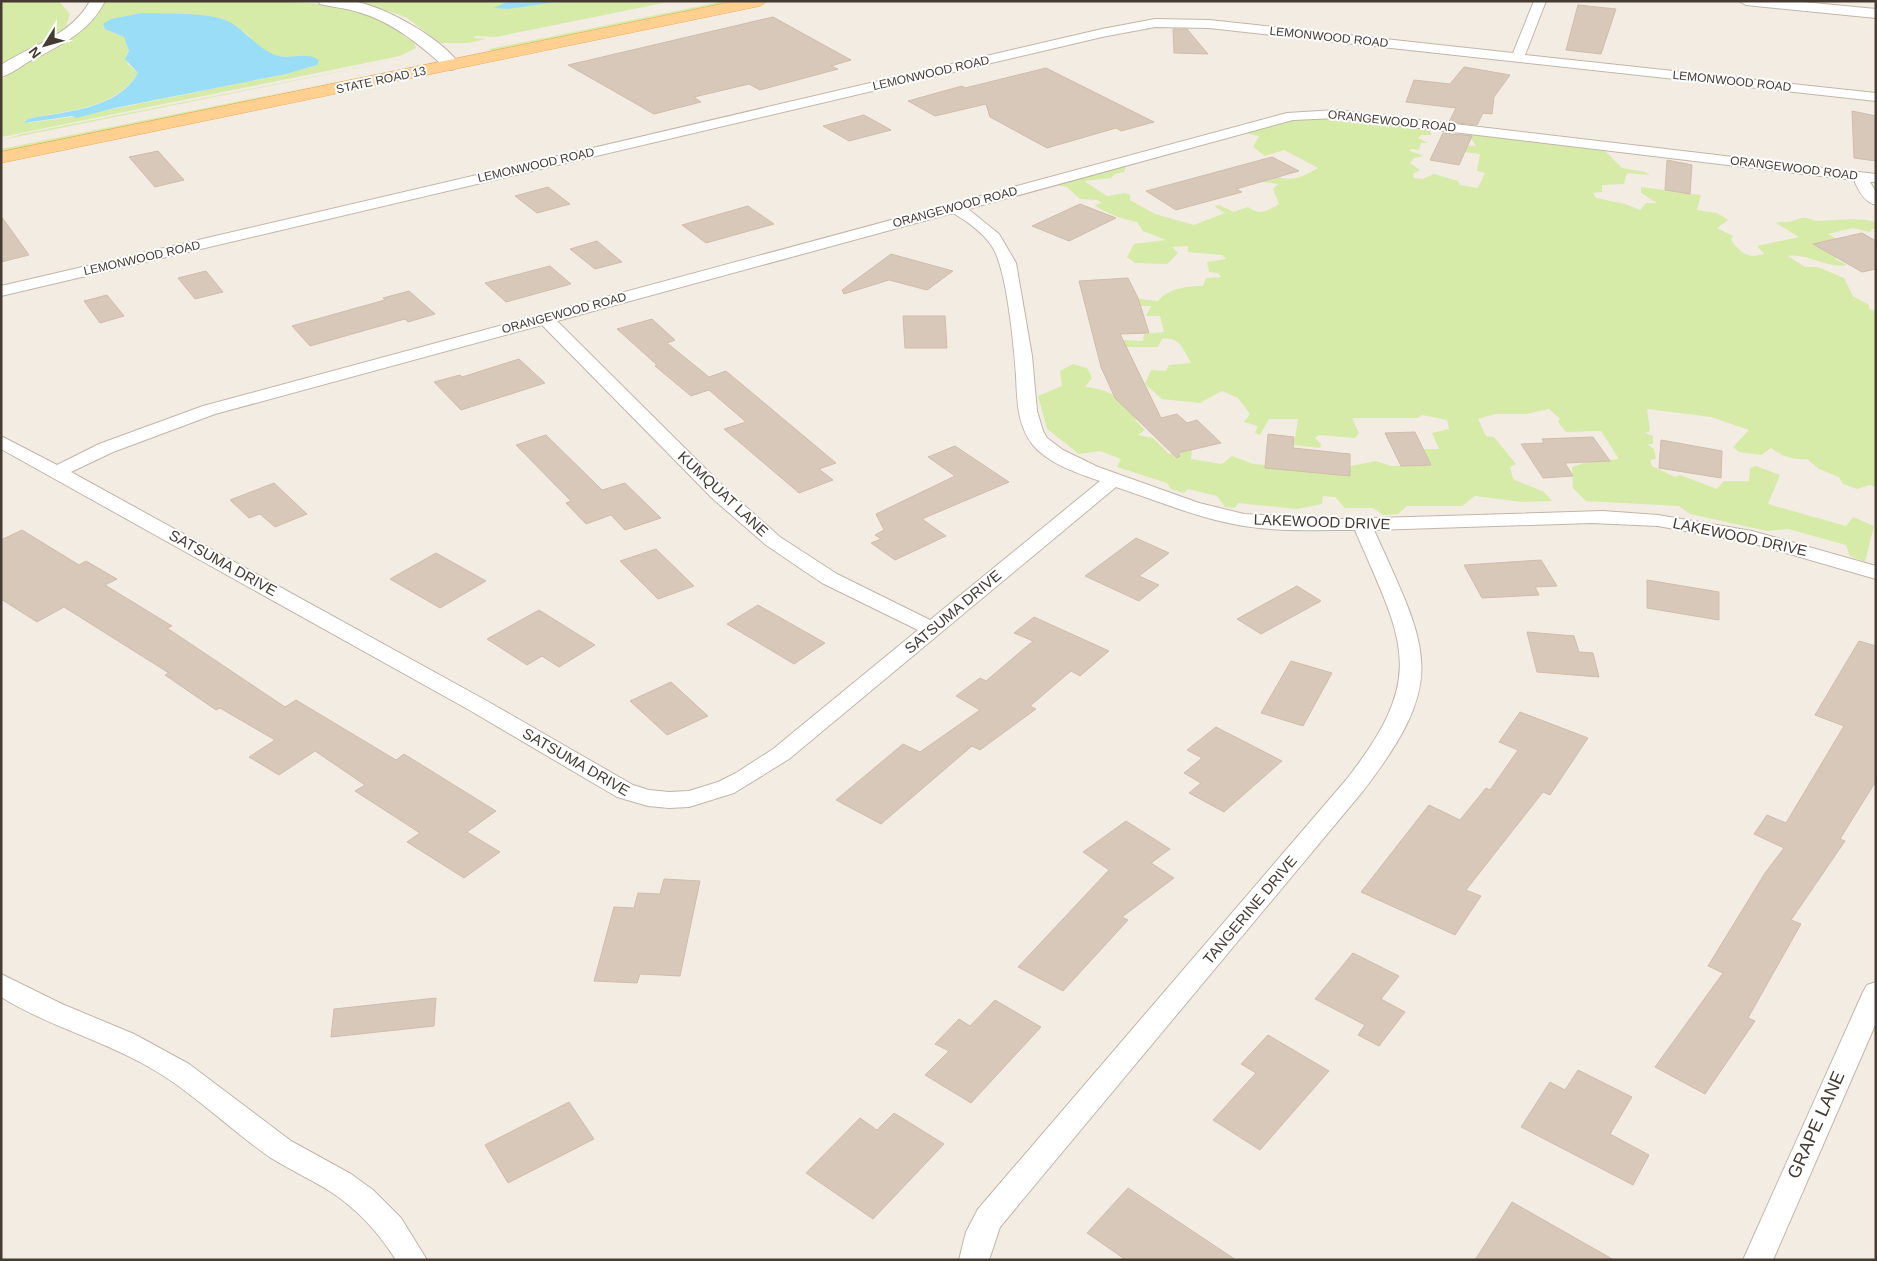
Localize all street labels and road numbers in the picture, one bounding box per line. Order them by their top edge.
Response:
street label: LEMONWOOD ROAD [1269,24,1389,50]
street label: LEMONWOOD ROAD [871,53,991,93]
street label: STATE ROAD 13 [335,64,428,96]
street label: LEMONWOOD ROAD [1672,68,1792,94]
street label: ORANGEWOOD ROAD [1327,107,1457,135]
street label: LEMONWOOD ROAD [476,145,596,185]
street label: ORANGEWOOD ROAD [1729,153,1859,183]
street label: ORANGEWOOD ROAD [891,184,1019,230]
street label: LEMONWOOD ROAD [82,238,202,278]
street label: ORANGEWOOD ROAD [500,290,628,336]
street label: KUMQUAT LANE [675,448,772,540]
street label: LAKEWOOD DRIVE [1253,511,1391,532]
street label: LAKEWOOD DRIVE [1671,514,1809,559]
street label: SATSUMA DRIVE [166,526,280,599]
street label: SATSUMA DRIVE [901,566,1004,657]
street label: SATSUMA DRIVE [520,724,633,799]
street label: TANGERINE DRIVE [1199,852,1300,967]
street label: GRAPE LANE [1783,1068,1849,1182]

